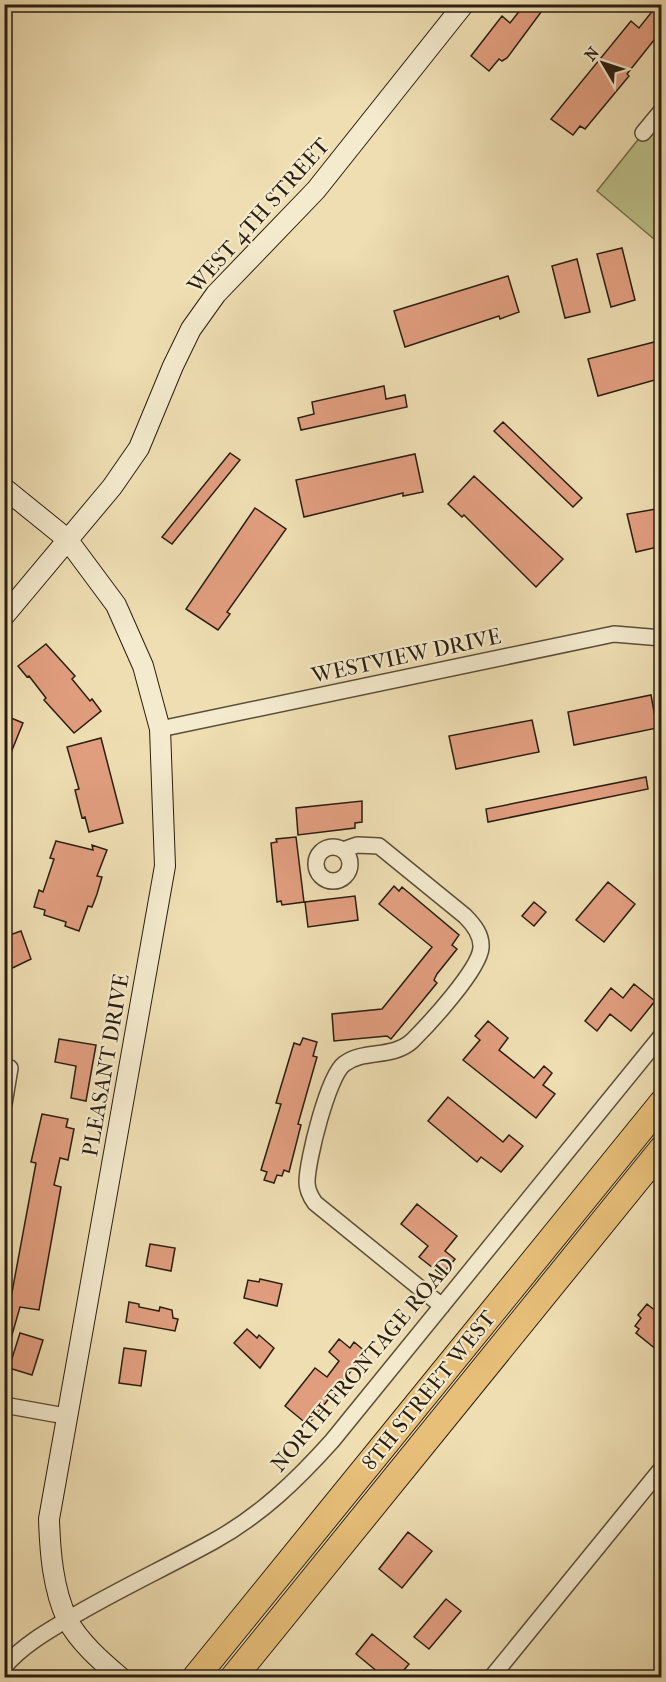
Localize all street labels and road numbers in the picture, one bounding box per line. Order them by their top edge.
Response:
street label: WEST 4TH STREET [182,132,336,299]
street label: WESTVIEW DRIVE [308,623,503,689]
street label: PLEASANT DRIVE [77,972,135,1158]
street label: NORTH FRONTAGE ROAD [265,1252,460,1477]
street label: 8TH STREET WEST [356,1305,502,1476]

